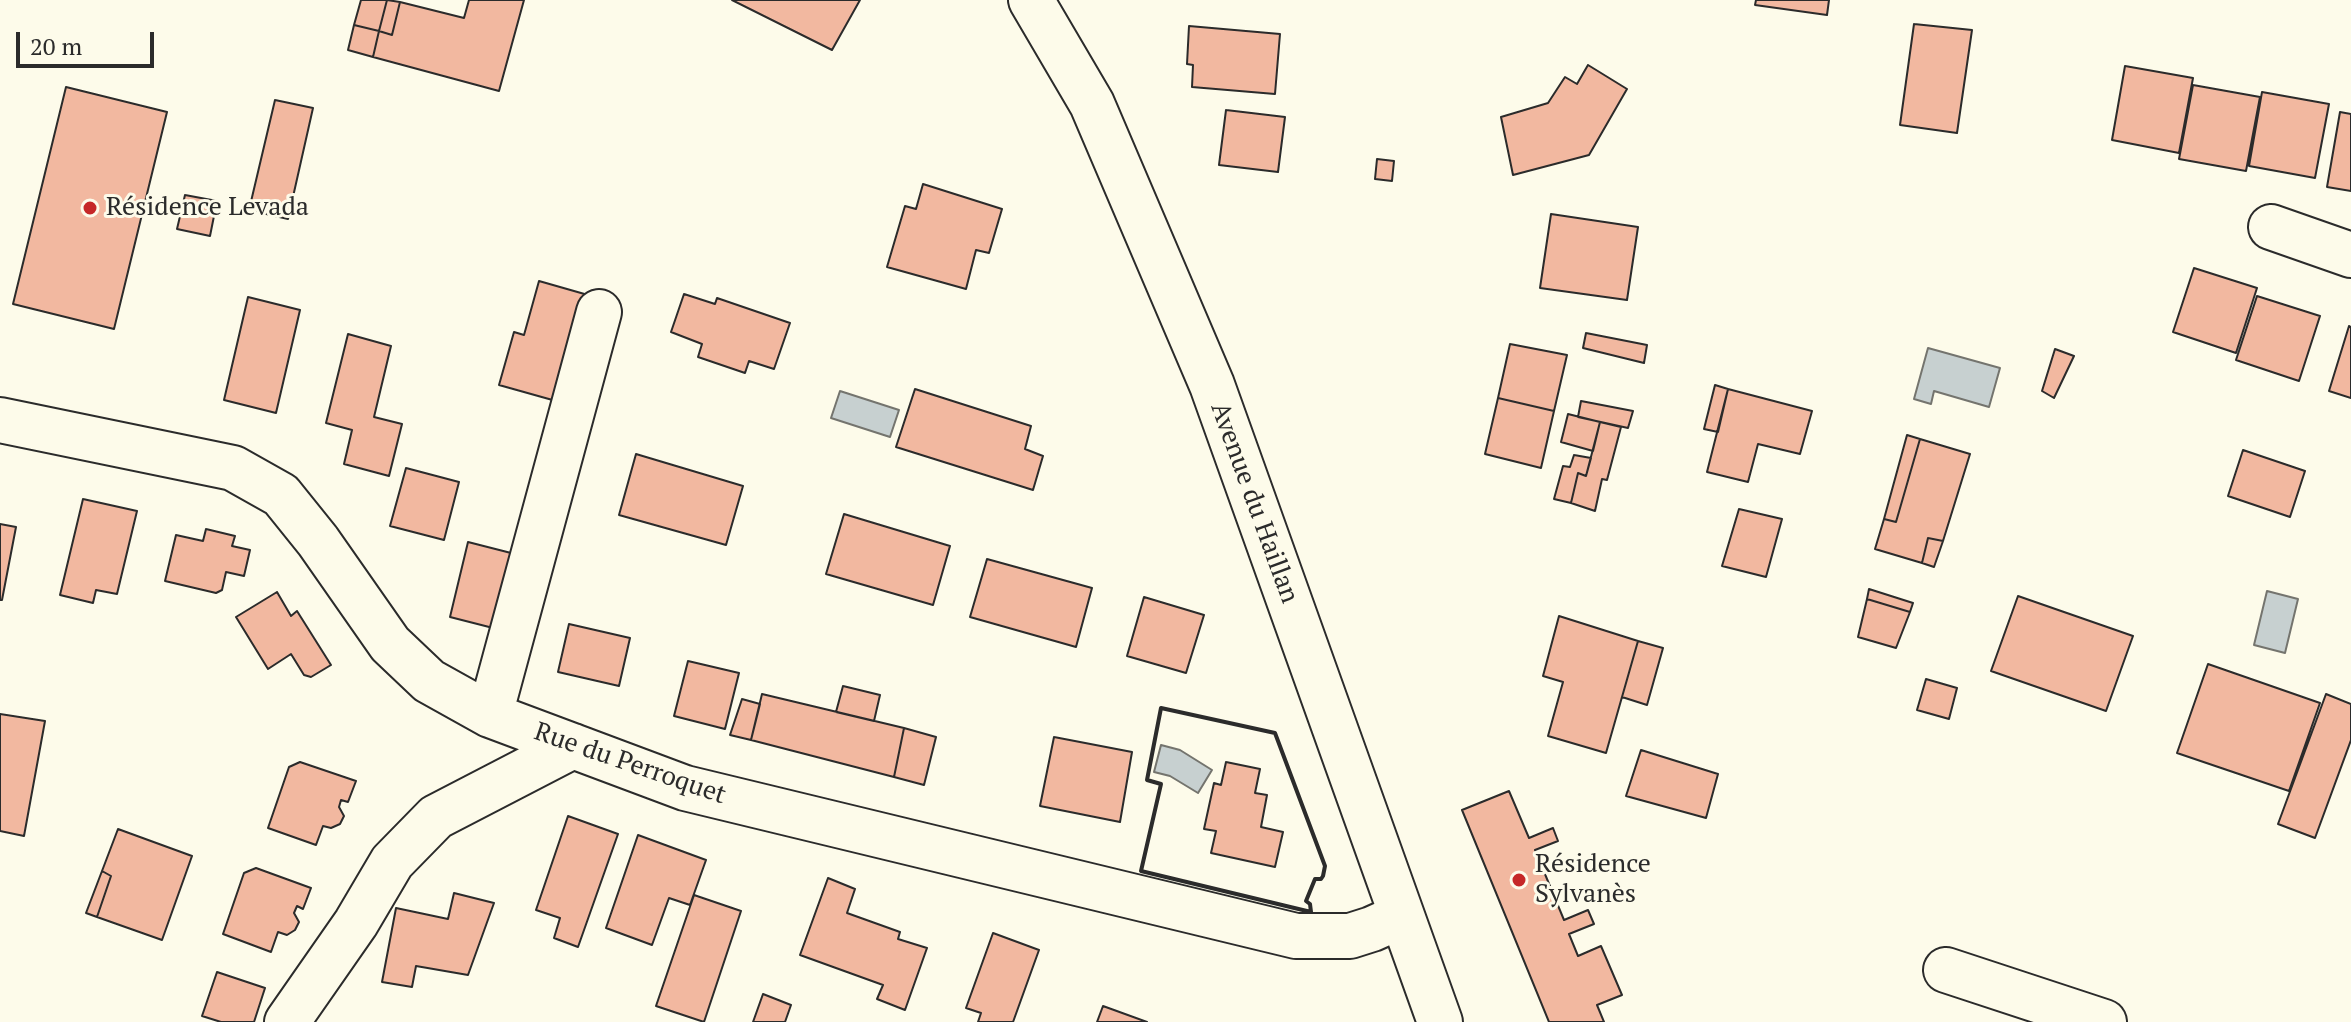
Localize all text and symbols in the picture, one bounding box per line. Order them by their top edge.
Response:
scale bar [20,16,158,66]
text: 20 m [30,30,82,62]
place label: Résidence Levada [106,192,309,224]
marker: Résidence Levada [81,199,99,217]
street label: Avenue du Haillan [1203,398,1305,608]
street label: Rue du Perroquet [530,717,730,811]
place label: Résidence Sylvanès [1535,849,1651,910]
marker: Résidence Sylvanès [1510,871,1528,889]

